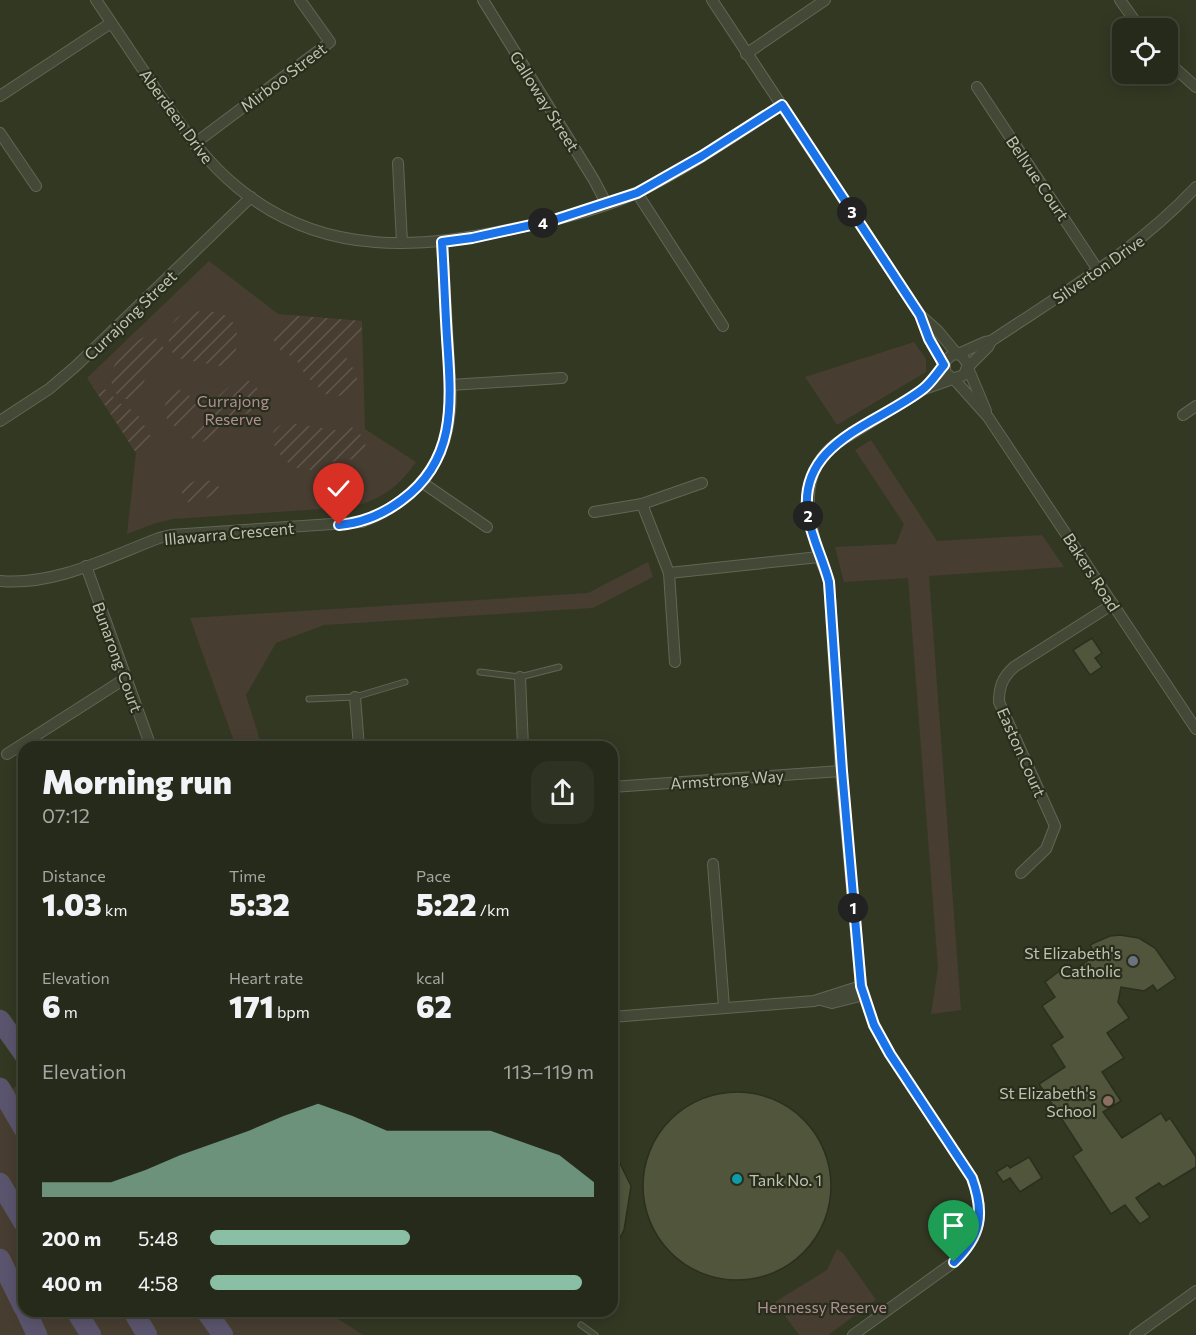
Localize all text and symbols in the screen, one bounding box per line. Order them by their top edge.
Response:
map controls [1112,18,1178,84]
button: locate [1112,18,1178,84]
street label: Mirboo Street [236,38,330,115]
street label: Galloway Street [506,47,584,155]
street label: Aberdeen Drive [136,65,218,167]
street label: Bellvue Court [1003,132,1074,224]
pin: 3 [837,197,867,227]
text: 3 [847,202,857,221]
pin: 4 [528,208,558,238]
text: 4 [538,213,548,232]
street label: Silverton Drive [1049,230,1147,308]
street label: Currajong Street [80,266,180,364]
park label: Currajong Reserve [197,391,270,428]
pin [313,463,364,525]
icon: check [322,472,355,505]
pin: 2 [793,501,823,531]
text: 2 [803,506,813,525]
street label: Illawarra Crescent [163,518,295,548]
street label: Bakers Road [1060,529,1124,615]
street label: Bunarong Court [89,599,147,715]
street label: Easton Court [994,704,1050,800]
text: Morning run [42,760,232,801]
button: share [531,761,594,824]
street label: Armstrong Way [670,766,784,792]
text: 07:12 [42,803,90,827]
text: Distance [42,866,106,885]
text: Time [229,866,266,885]
text: Pace [416,866,451,885]
text: 1.03 [42,885,102,922]
text: 5:32 [229,885,290,922]
text: 5:22 [416,885,477,922]
pin: 1 [838,893,868,923]
text: 1 [849,898,857,917]
text: km [102,900,127,919]
text: /km [477,900,510,919]
place label: St Elizabeth's Catholic [1024,943,1121,980]
marker: St Elizabeth's Catholic [1126,954,1140,968]
text: Elevation [42,968,110,987]
text: Heart rate [229,968,303,987]
text: kcal [416,968,445,987]
text: 6 [42,987,61,1024]
text: 171 [229,987,274,1024]
text: 62 [416,987,452,1024]
text: m [61,1002,78,1021]
text: bpm [274,1002,310,1021]
text: Elevation [42,1059,127,1083]
text: 113–119 m [503,1059,594,1083]
place label: St Elizabeth's School [999,1083,1096,1120]
marker: St Elizabeth's School [1101,1094,1115,1108]
place label: Tank No. 1 [749,1170,822,1189]
marker: Tank No. 1 [730,1172,744,1186]
pin [928,1200,979,1262]
icon: arrive [937,1209,970,1242]
text: 200 m [42,1226,101,1250]
text: 5:48 [138,1226,178,1250]
text: 400 m [42,1271,102,1295]
text: 4:58 [138,1271,178,1295]
park label: Hennessy Reserve [757,1297,887,1316]

